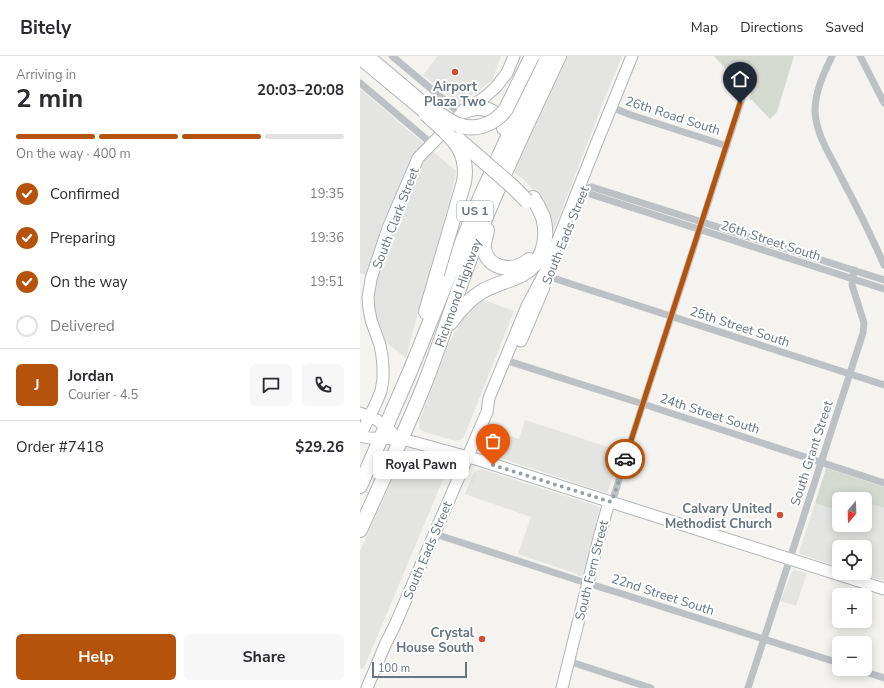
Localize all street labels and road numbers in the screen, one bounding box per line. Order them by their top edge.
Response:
street label: 26th Road South [623,92,723,140]
street label: South Clark Street [368,165,424,272]
street label: South Eads Street [538,183,594,287]
road number: US 1 [457,201,493,221]
street label: 26th Street South [718,216,823,266]
street label: Richmond Highway [431,236,487,350]
street label: 25th Street South [687,302,792,352]
street label: 24th Street South [657,389,762,439]
street label: South Grant Street [786,398,838,508]
street label: South Eads Street [399,498,457,602]
street label: South Fern Street [571,518,613,622]
street label: 22nd Street South [609,570,716,620]

